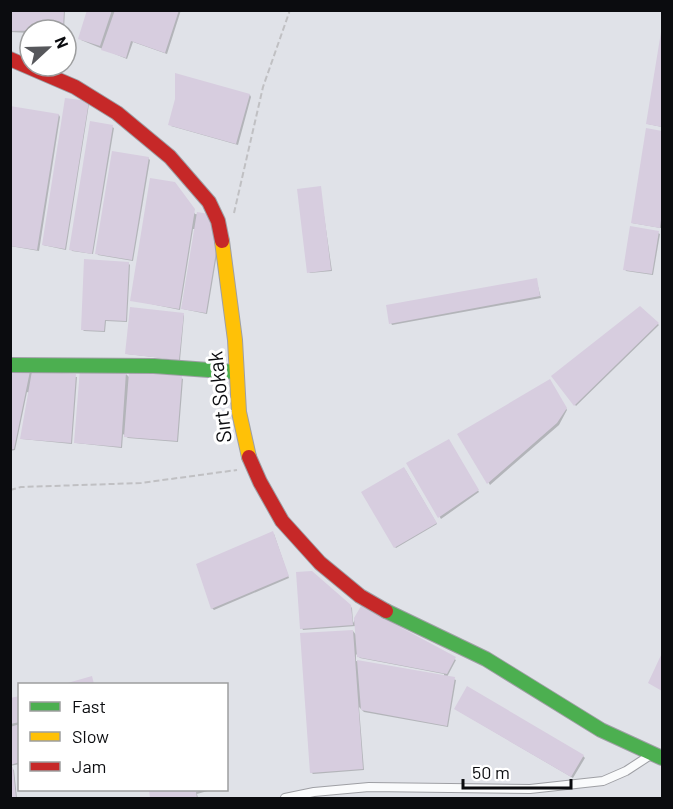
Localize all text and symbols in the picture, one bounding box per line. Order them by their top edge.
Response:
north arrow [18,18,78,78]
text: N [52,34,73,51]
street label: Sırt Sokak [201,350,236,444]
legend [18,683,228,791]
text: Fast [72,695,106,717]
text: Slow [72,725,109,747]
scale bar [463,752,571,790]
text: Jam [72,755,106,777]
text: 50 m [472,761,510,783]

